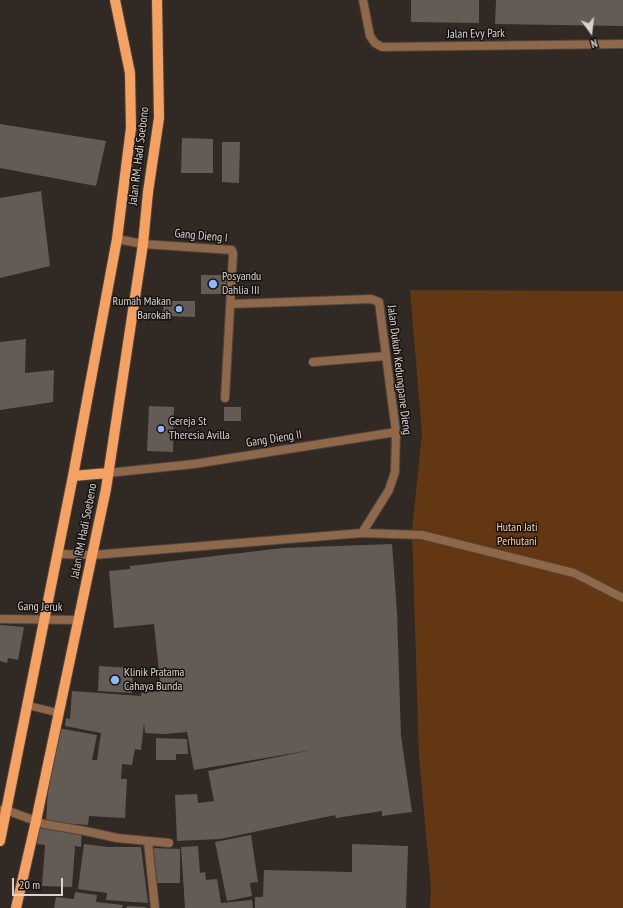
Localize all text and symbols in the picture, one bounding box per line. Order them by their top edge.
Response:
north arrow [571,12,611,52]
street label: Jalan Evy Park [447,26,505,42]
text: N [589,36,599,51]
street label: Jalan RM. Hadi Soebono [126,106,152,206]
street label: Gang Dieng I [174,227,228,245]
place label: Posyandu Dahlia III [222,270,261,298]
marker: Posyandu Dahlia III [207,278,219,290]
place label: Rumah Makan Barokah [112,295,171,323]
marker: Rumah Makan Barokah [174,304,184,314]
street label: Jalan Dukuh Kedungpane Dieng [384,304,414,436]
place label: Gereja St Theresia Avilla [169,415,230,443]
marker: Gereja St Theresia Avilla [156,424,166,434]
street label: Gang Dieng II [245,427,303,451]
street label: Jalan RM Hadi Soebeno [68,482,100,580]
park label: Hutan Jati Perhutani [496,521,538,549]
street label: Gang Jeruk [18,599,62,615]
place label: Klinik Pratama Cahaya Bunda [124,666,184,694]
marker: Klinik Pratama Cahaya Bunda [109,674,121,686]
scale bar [14,870,65,896]
text: 20 m [19,877,40,892]

